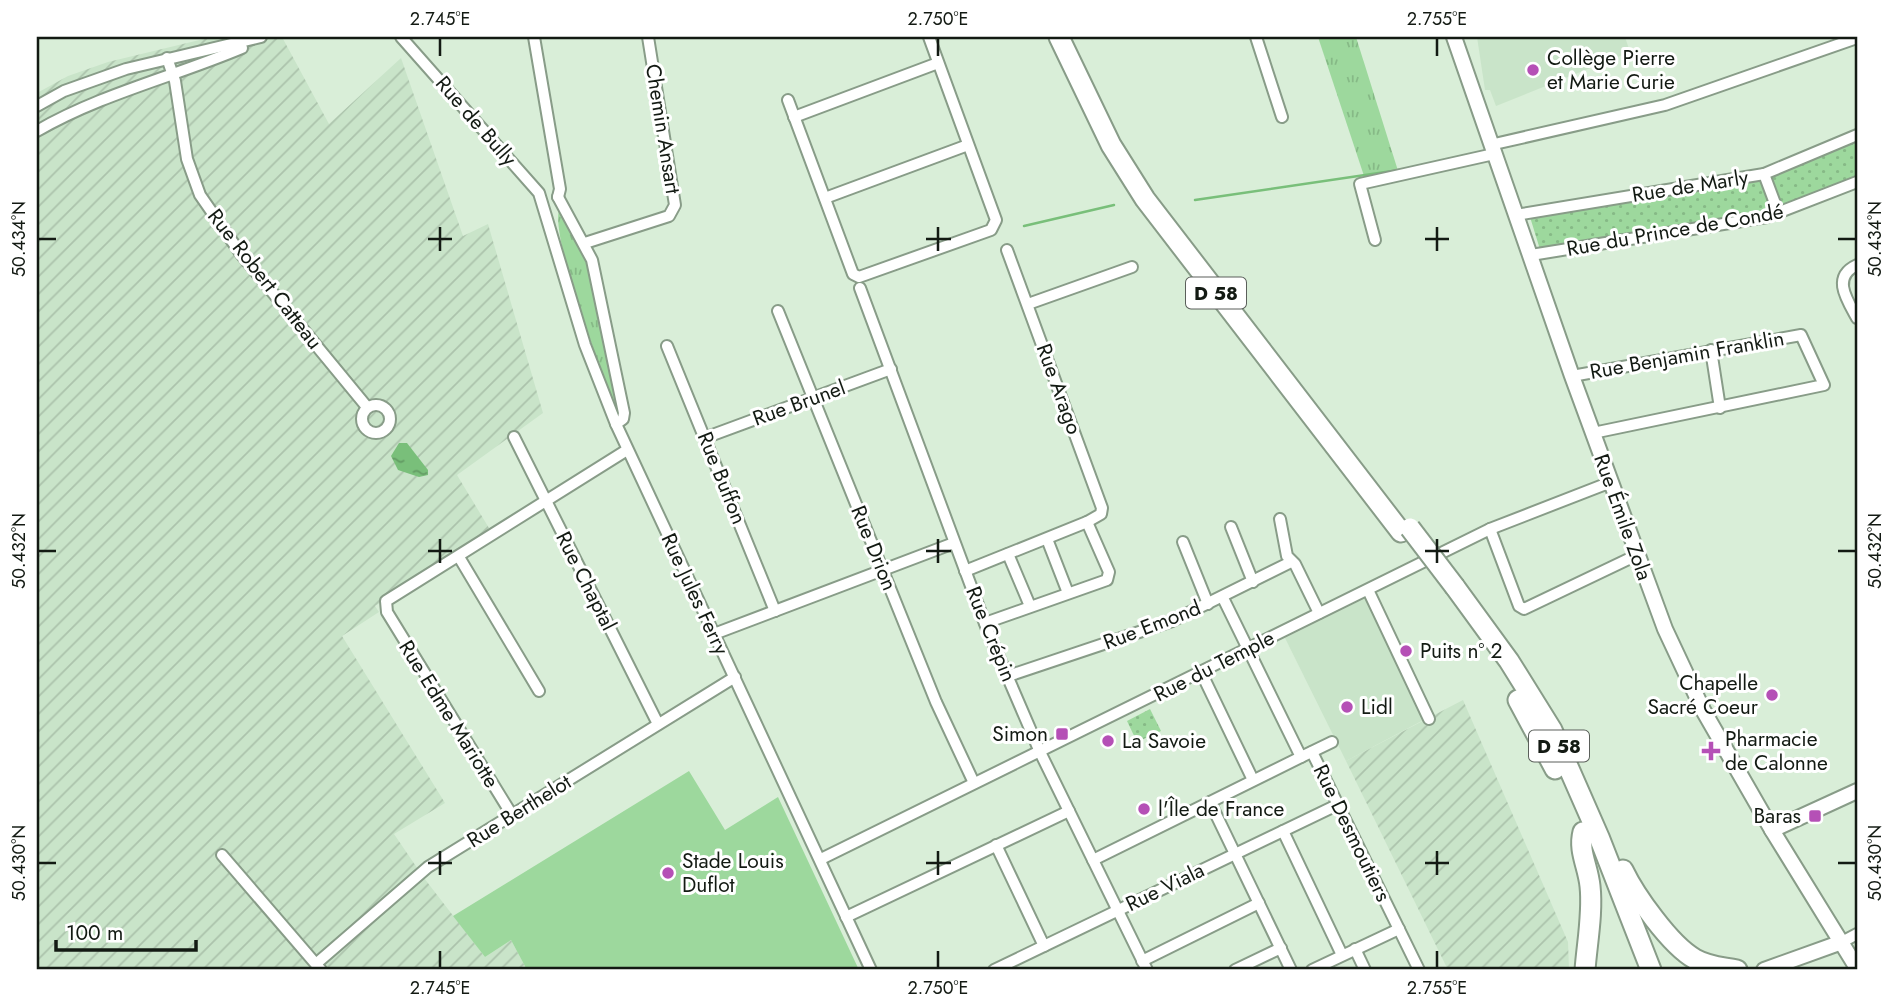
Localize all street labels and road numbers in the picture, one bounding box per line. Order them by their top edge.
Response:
street label: Chemin Ansart [638,62,688,196]
street label: Rue de Bully [428,69,524,173]
street label: Rue de Marly [1630,162,1751,210]
street label: Rue du Prince de Condé [1564,196,1786,264]
street label: Rue Robert Catteau [201,202,329,356]
road number: D 58 [1186,278,1246,308]
street label: Rue Benjamin Franklin [1587,323,1787,387]
street label: Rue Arago [1029,339,1089,439]
street label: Rue Brunel [749,372,849,434]
street label: Rue Buffon [690,427,754,529]
street label: Rue Émile Zola [1586,450,1660,584]
street label: Rue Drion [843,501,905,595]
street label: Rue Chaptal [548,526,624,636]
street label: Rue Jules Ferry [654,528,737,661]
street label: Rue Crépin [958,582,1024,686]
street label: Rue Emond [1099,593,1205,657]
street label: Rue du Temple [1149,623,1280,709]
street label: Rue Edme Mariotte [391,634,507,794]
road number: D 58 [1529,730,1589,762]
street label: Rue Desmoutiers [1306,759,1398,907]
street label: Rue Berthelot [461,767,577,855]
street label: Rue Viala [1121,855,1209,919]

